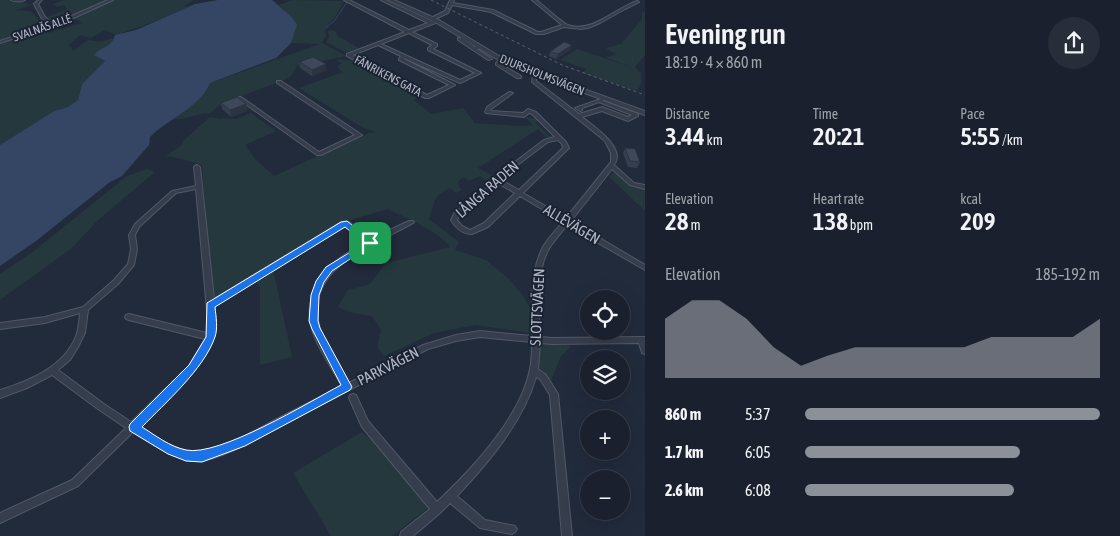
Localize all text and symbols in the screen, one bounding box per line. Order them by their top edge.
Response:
street label: SVALNÄS ALLÉ [11,11,73,45]
button: share [1048,17,1100,69]
text: Evening run [665,18,786,50]
street label: FÄNRIKENS GATA [352,52,424,100]
street label: DJURSHOLMSVÄGEN [498,52,586,98]
text: 18:19 · 4 × 860 m [665,53,762,71]
text: Distance [665,106,710,122]
text: Time [813,106,838,122]
text: Pace [960,106,985,122]
text: 3.44 [665,122,705,150]
text: 20:21 [813,122,865,150]
text: 5:55 [960,122,1000,150]
text: km [705,132,723,148]
text: /km [1000,132,1023,148]
street label: LÅNGA RADEN [452,157,522,221]
text: Elevation [665,191,714,207]
text: Heart rate [813,191,864,207]
text: kcal [960,191,982,207]
street label: ALLÉVÄGEN [541,201,603,247]
text: 28 [665,207,689,235]
text: 138 [813,207,848,235]
text: 209 [960,207,996,235]
text: m [689,217,701,233]
text: bpm [848,217,873,233]
pin [349,222,391,264]
icon: arrive [356,229,384,257]
text: Elevation [665,265,720,283]
text: 185–192 m [1036,265,1100,283]
street label: SLOTTSVÄGEN [526,268,548,346]
map controls [580,290,630,520]
button: locate [580,290,630,340]
street label: PARKVÄGEN [354,343,422,389]
button: layers [580,350,630,400]
text: 860 m [665,405,701,423]
text: 5:37 [745,405,770,423]
button: + [580,410,630,460]
text: 1.7 km [665,443,704,461]
text: 6:05 [745,443,771,461]
button: − [580,470,630,520]
text: 2.6 km [665,481,704,499]
text: 6:08 [745,481,771,499]

